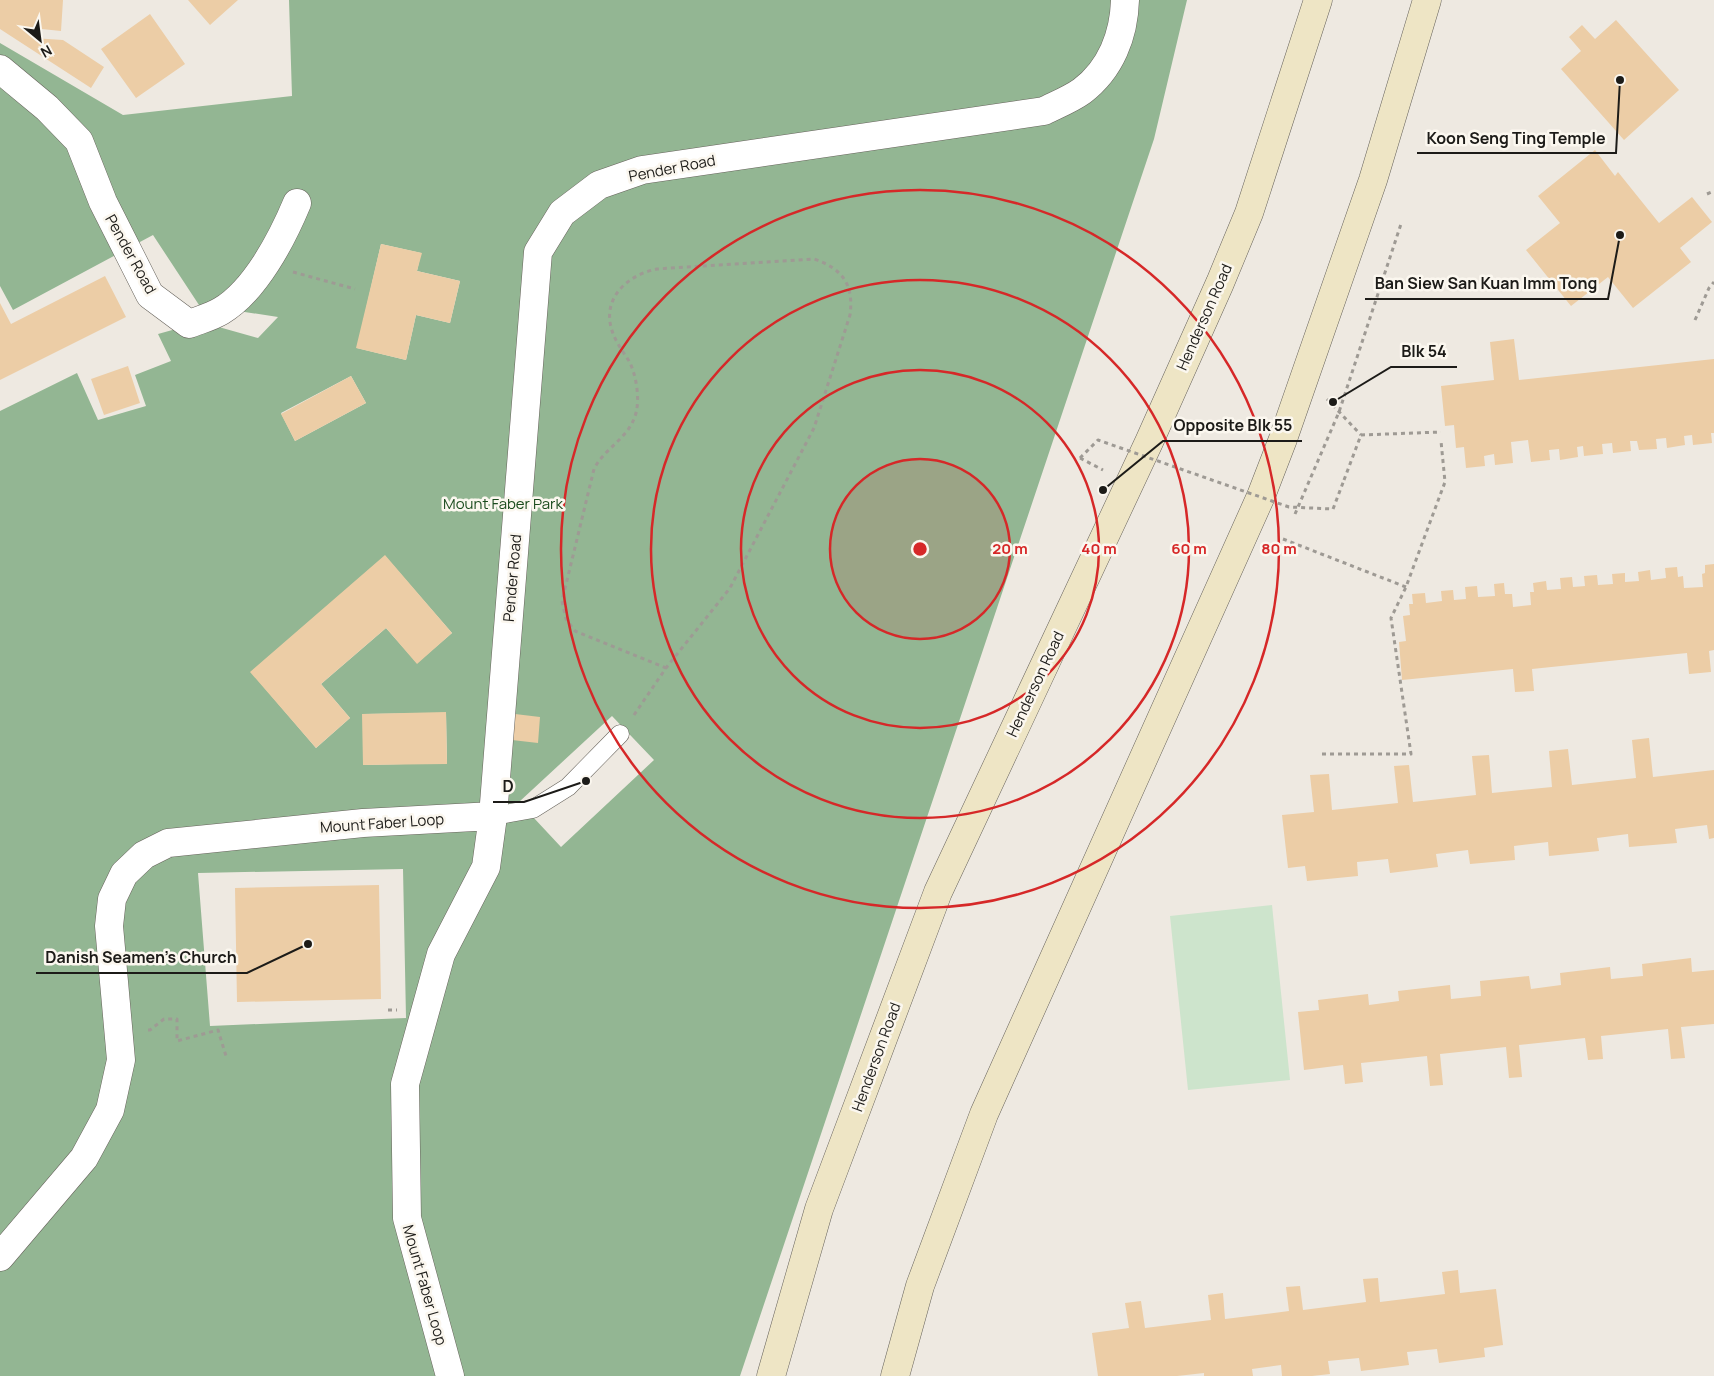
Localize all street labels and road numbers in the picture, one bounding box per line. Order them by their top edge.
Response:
street label: Pender Road [627,149,717,187]
street label: Pender Road [100,210,162,298]
street label: Henderson Road [1171,260,1237,374]
street label: Pender Road [498,533,526,623]
street label: Henderson Road [1001,628,1069,740]
street label: Mount Faber Loop [319,808,445,838]
street label: Henderson Road [847,1000,905,1114]
street label: Mount Faber Loop [398,1222,452,1348]

